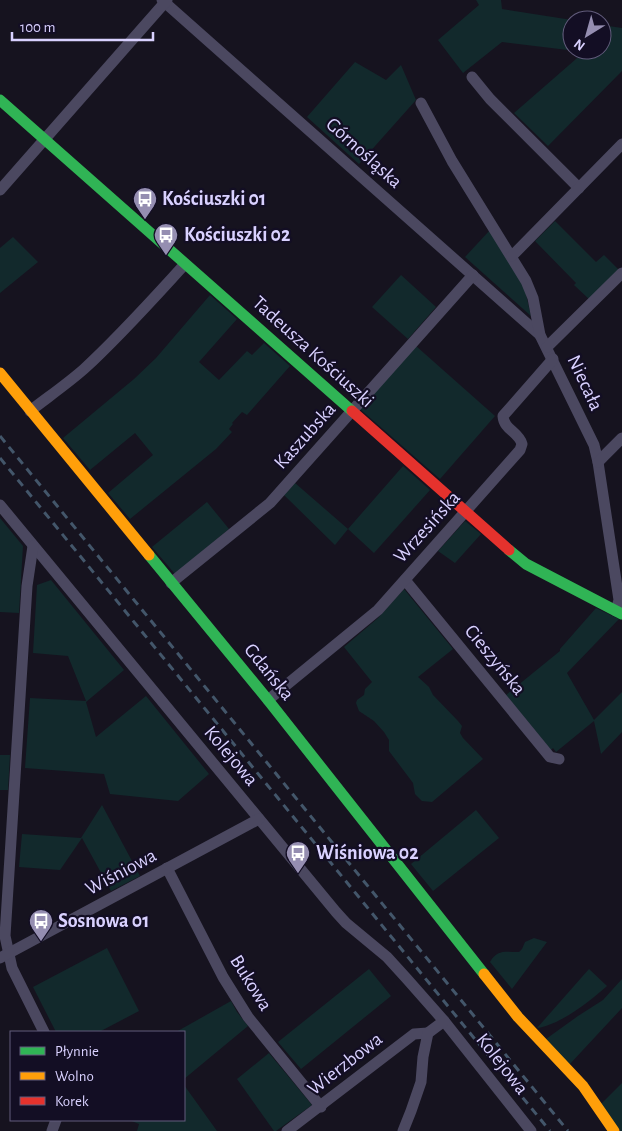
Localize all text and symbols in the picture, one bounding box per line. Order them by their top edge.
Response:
scale bar [12,10,154,42]
north arrow [562,10,612,60]
text: 100 m [20,20,55,35]
text: N [572,36,588,53]
street label: Górnośląska [322,114,406,192]
bus stop icon: Kościuszki 01 [132,186,158,220]
place label: Kościuszki 01 [162,189,266,209]
bus stop icon: Kościuszki 02 [153,222,179,256]
place label: Kościuszki 02 [184,225,290,245]
street label: Tadeusza Kościuszki [248,292,378,412]
street label: Niecała [563,352,607,414]
street label: Kaszubska [270,399,340,473]
street label: Wrzesińska [390,487,464,567]
street label: Cieszyńska [461,621,529,699]
street label: Gdańska [240,640,298,704]
street label: Kolejowa [200,722,262,790]
bus stop icon: Wiśniowa 02 [285,840,311,874]
place label: Wiśniowa 02 [316,843,419,863]
street label: Wiśniowa [82,845,160,899]
bus stop icon: Sosnowa 01 [28,908,54,942]
place label: Sosnowa 01 [58,911,149,931]
street label: Bukowa [226,952,276,1014]
street label: Wierzbowa [304,1029,386,1099]
street label: Kolejowa [472,1030,532,1098]
legend [10,1031,185,1121]
text: Płynnie [55,1044,99,1059]
text: Wolno [55,1069,94,1084]
text: Korek [55,1094,89,1109]

